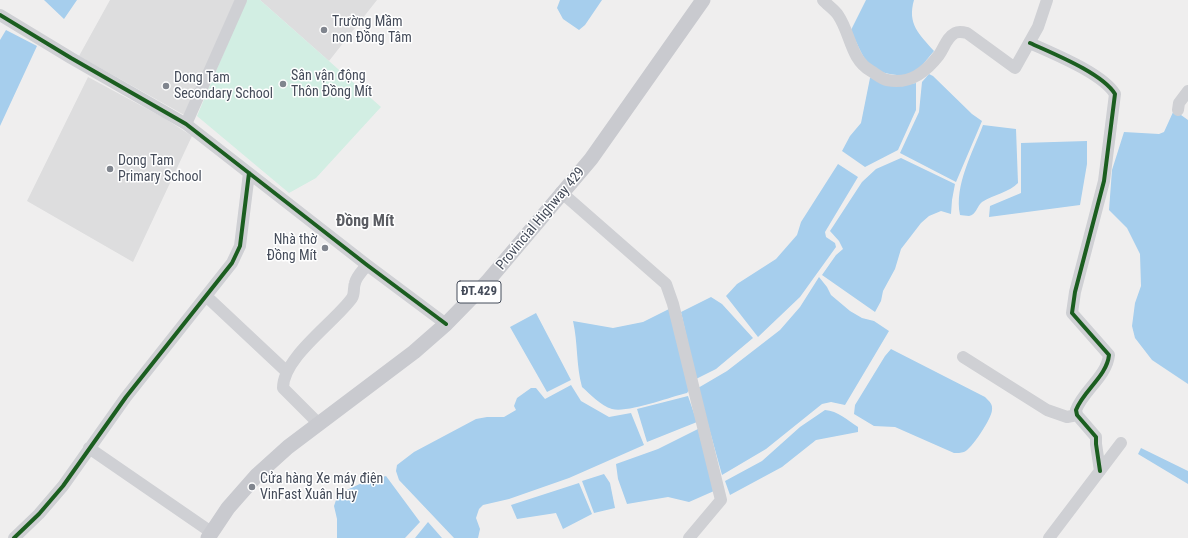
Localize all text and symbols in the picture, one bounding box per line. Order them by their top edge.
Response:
place label: Trường Mầm non Đồng Tâm [332,14,412,46]
marker: Trường Mầm non Đồng Tâm [319,25,329,35]
place label: Sân vận động Thôn Đồng Mít [291,68,372,100]
place label: Dong Tam Secondary School [174,70,273,102]
marker: Sân vận động Thôn Đồng Mít [278,79,288,89]
marker: Dong Tam Secondary School [161,81,171,91]
place label: Dong Tam Primary School [118,153,202,186]
marker: Dong Tam Primary School [105,164,115,174]
street label: Provincial Highway 429 [493,164,589,274]
district label: Đồng Mít [336,212,394,232]
place label: Nhà thờ Đồng Mít [267,232,317,264]
marker: Nhà thờ Đồng Mít [320,243,330,253]
road number: ĐT.429 [457,281,501,303]
place label: Cửa hàng Xe máy điện VinFast Xuân Huy [260,471,383,504]
marker: Cửa hàng Xe máy điện VinFast Xuân Huy [247,482,257,492]

